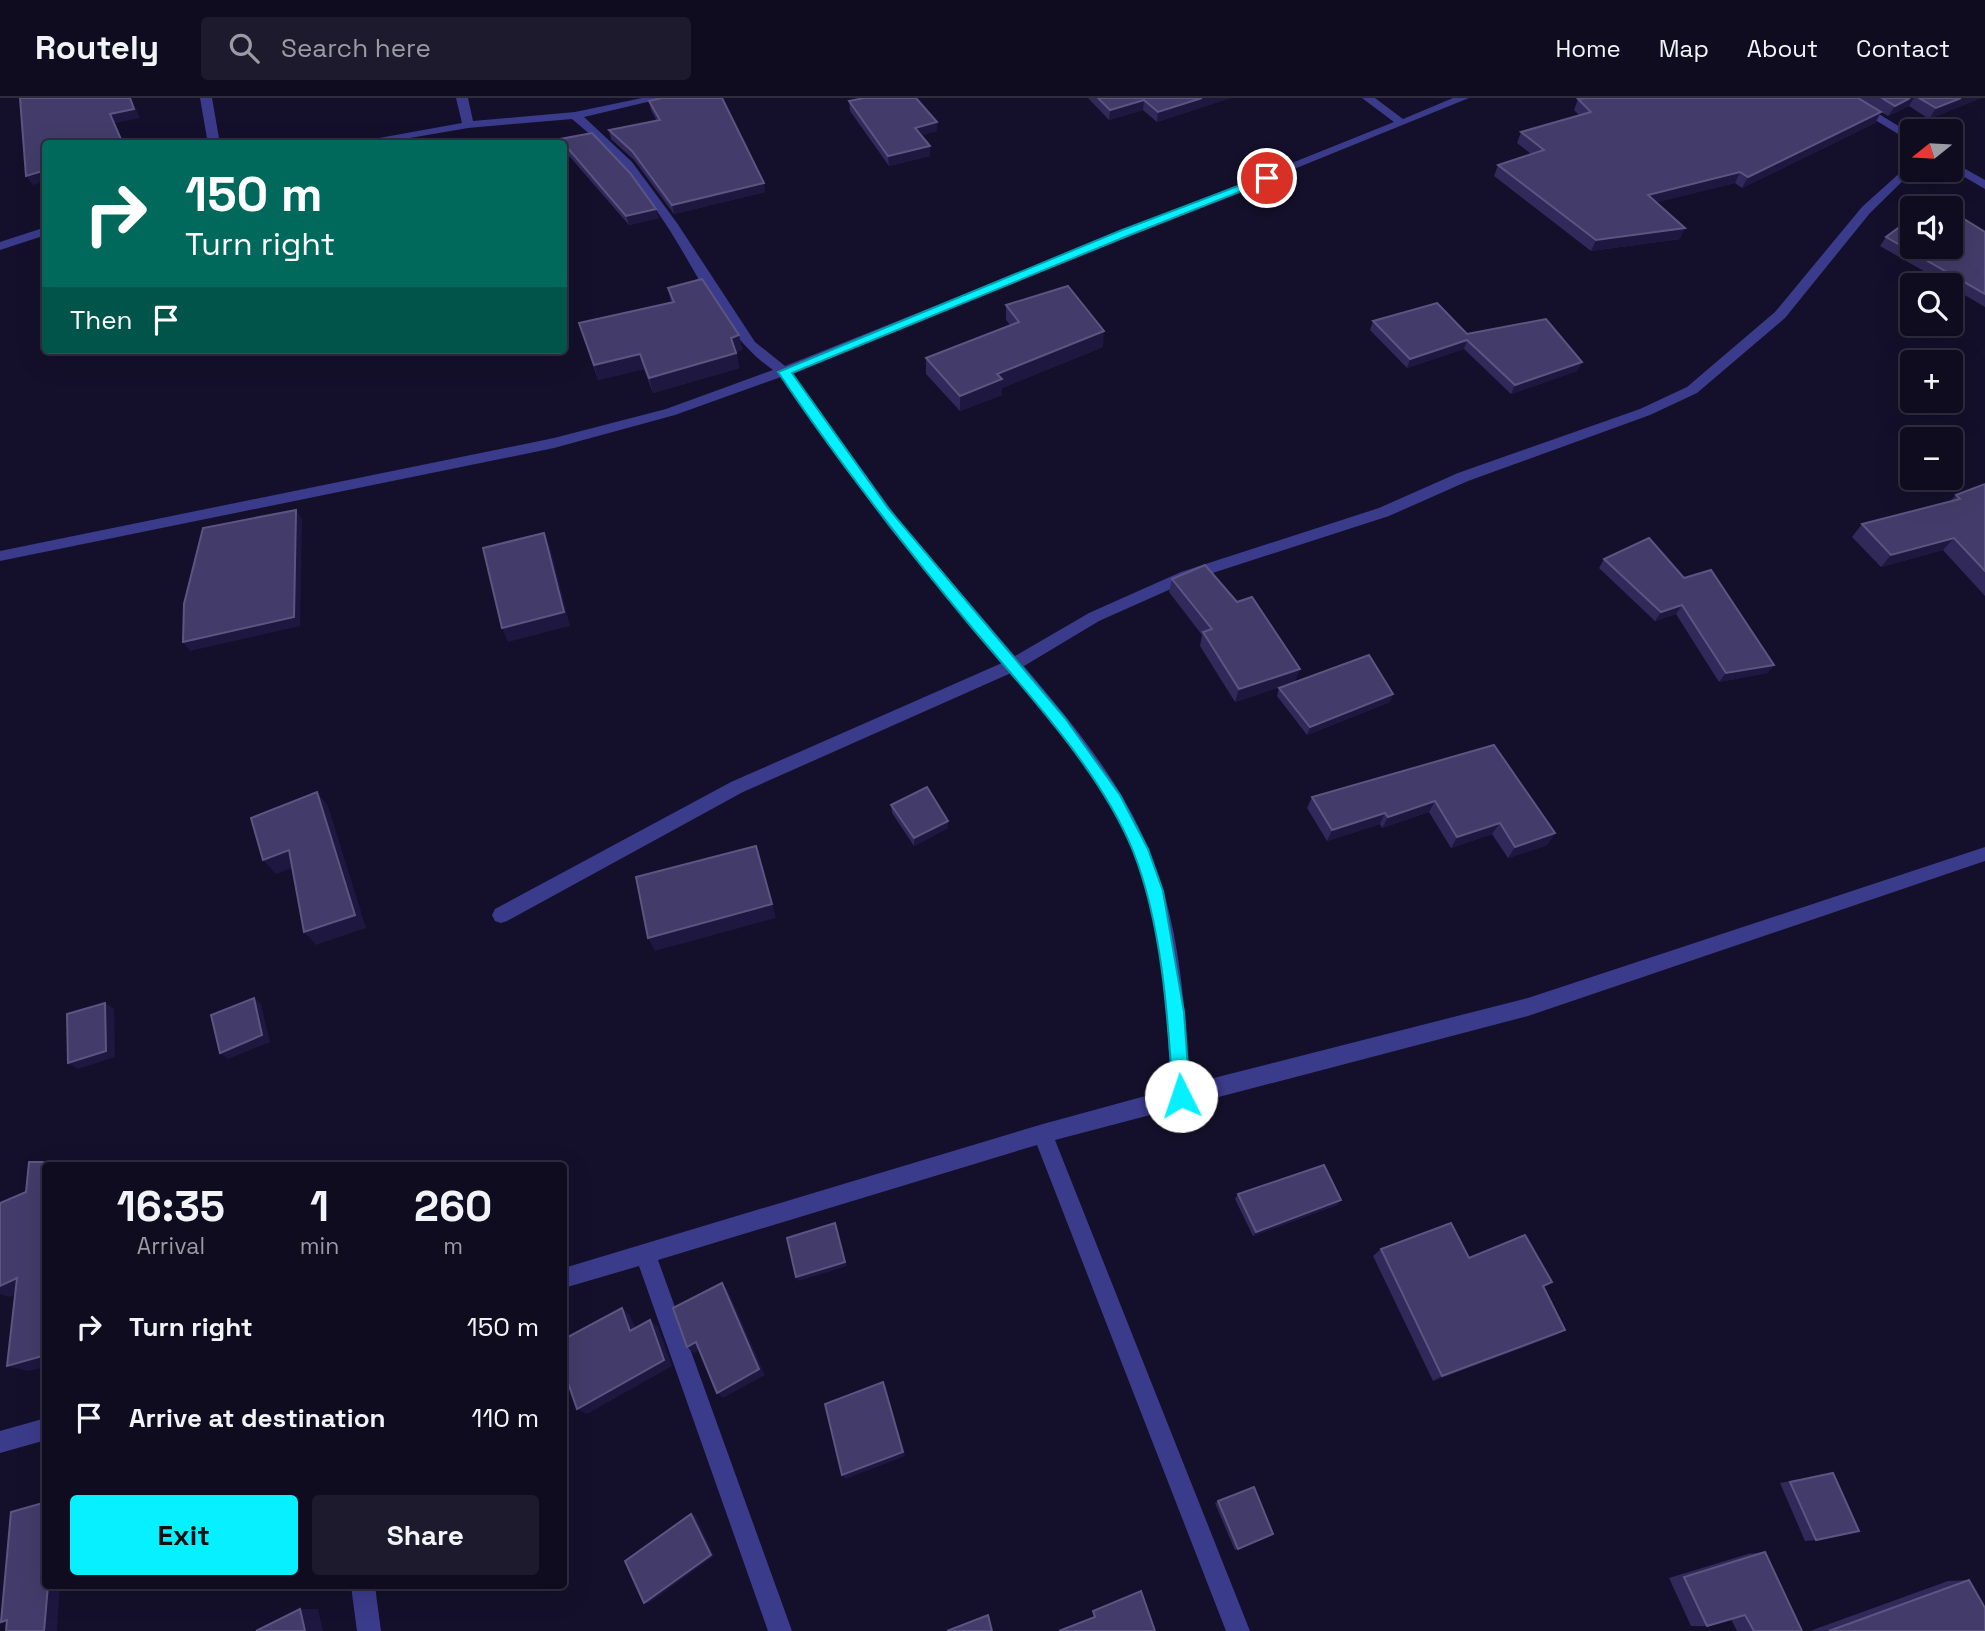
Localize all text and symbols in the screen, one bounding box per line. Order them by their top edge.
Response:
search box [201,17,691,80]
text: Routely [35,27,159,69]
icon: search [225,29,263,67]
text: Search here [281,31,431,65]
text: Home [1555,33,1621,64]
text: Map [1659,33,1709,64]
text: About [1747,33,1818,64]
text: Contact [1856,33,1950,64]
north arrow [1900,119,1964,182]
map controls [1900,119,1963,490]
pin [1237,148,1297,208]
icon: arrive [1248,159,1286,197]
text: 150 m [185,163,323,225]
icon: right [70,168,161,259]
button: sound [1900,196,1963,259]
text: Turn right [185,224,335,264]
button: search [1900,273,1963,336]
icon: arrive [147,301,185,339]
text: Then [70,303,133,337]
button: + [1900,350,1963,413]
button: − [1900,427,1963,490]
position arrow [1144,1059,1218,1133]
text: 16:35 [117,1180,225,1233]
text: 1 [310,1180,329,1233]
text: 260 [414,1180,492,1233]
text: Arrival [137,1231,205,1261]
text: min [300,1231,339,1261]
text: m [443,1231,463,1261]
icon: right [70,1308,108,1346]
text: Turn right [129,1310,253,1344]
text: 150 m [467,1310,539,1344]
icon: arrive [70,1399,108,1437]
text: Arrive at destination [129,1401,386,1435]
text: 110 m [472,1401,539,1435]
button: Exit [70,1495,298,1575]
button: Share [312,1495,539,1575]

